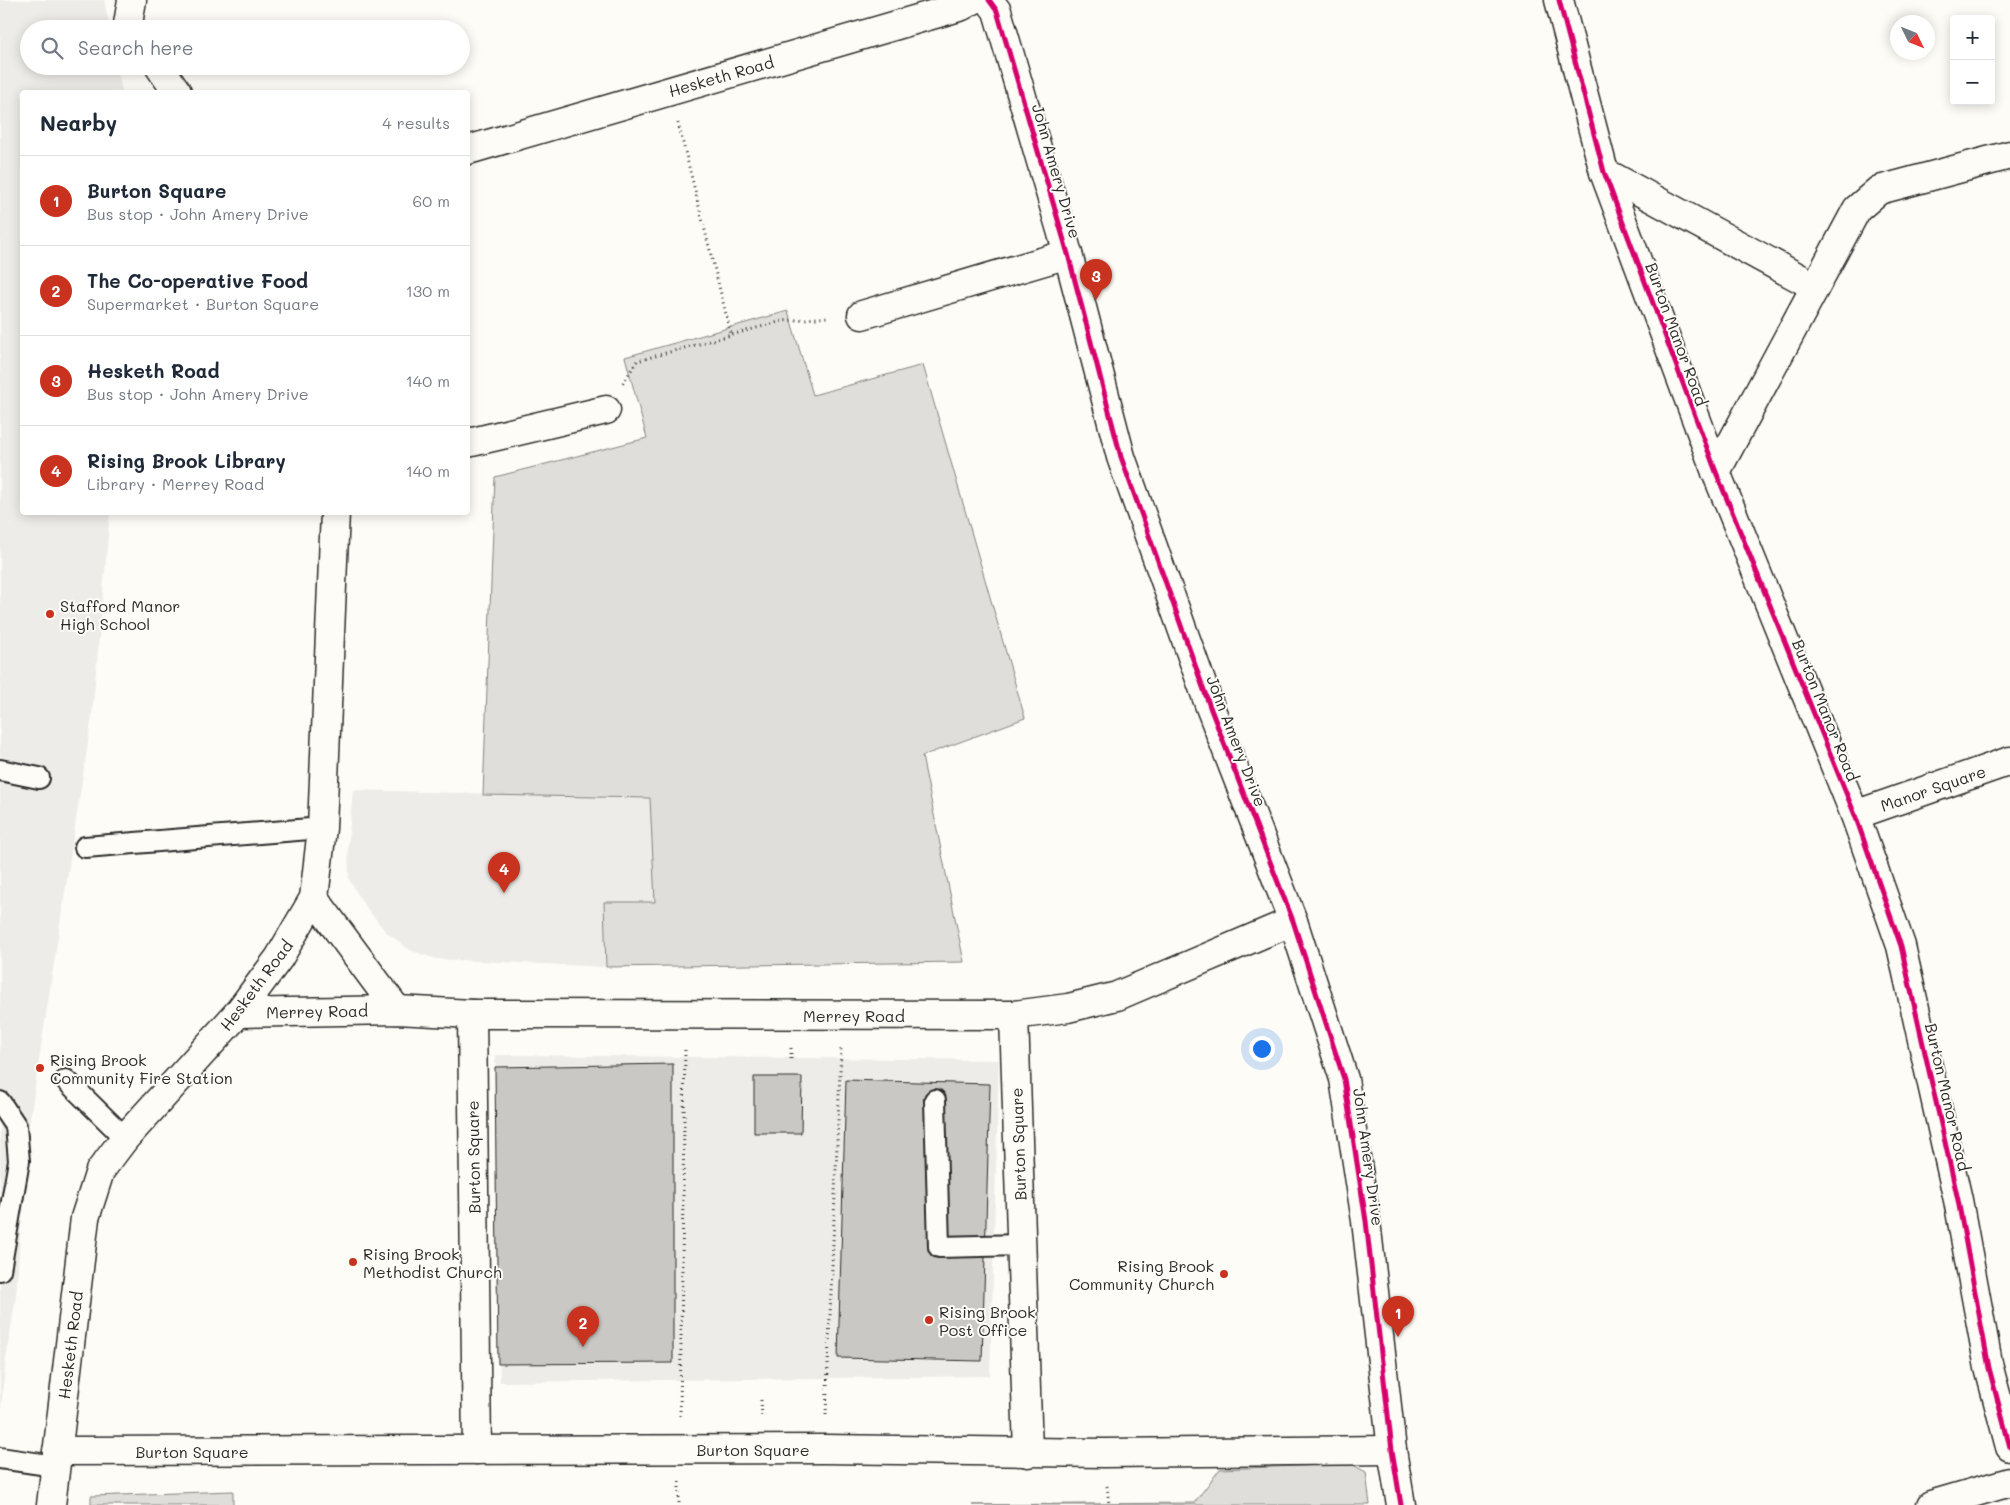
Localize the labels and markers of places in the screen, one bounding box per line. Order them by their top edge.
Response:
pin: 3 [1080,259,1112,300]
place label: Stafford Manor High School [60,595,180,634]
marker: Stafford Manor High School [44,608,56,620]
pin: 4 [488,852,520,893]
place label: Rising Brook Community Fire Station [50,1049,233,1088]
marker: Rising Brook Community Fire Station [34,1062,46,1074]
place label: Rising Brook Methodist Church [363,1243,502,1282]
place label: Rising Brook Community Church [1069,1255,1214,1294]
marker: Rising Brook Methodist Church [347,1256,359,1268]
marker: Rising Brook Community Church [1218,1268,1230,1280]
pin: 1 [1382,1296,1414,1337]
place label: Rising Brook Post Office [939,1301,1036,1340]
pin: 2 [567,1306,599,1347]
marker: Rising Brook Post Office [923,1314,935,1326]

